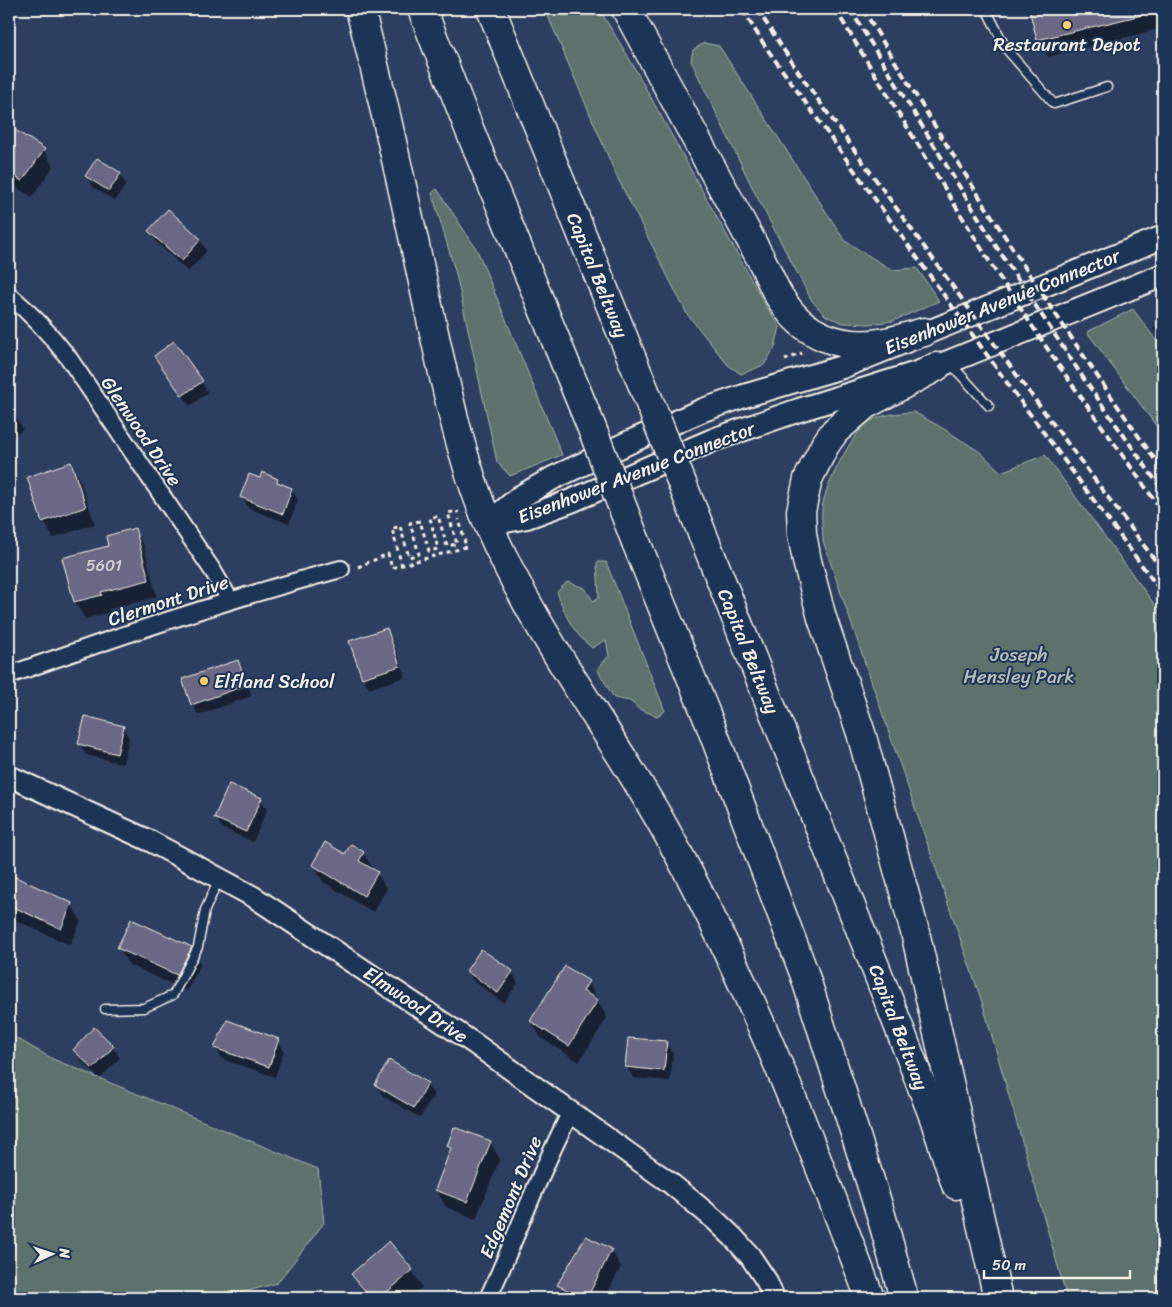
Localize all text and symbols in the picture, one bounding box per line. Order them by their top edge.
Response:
marker: Restaurant Depot [1061,19,1073,31]
place label: Restaurant Depot [993,28,1141,61]
street label: Capital Beltway [557,207,638,343]
street label: Eisenhower Avenue Connector [879,238,1126,364]
street label: Glenwood Drive [92,369,191,494]
street label: Eisenhower Avenue Connector [513,411,761,533]
house number: 5601 [86,551,122,580]
street label: Clermont Drive [103,565,233,636]
street label: Capital Beltway [708,583,789,719]
park label: Joseph Hensley Park [963,638,1075,693]
place label: Elfland School [214,665,335,698]
marker: Elfland School [198,675,210,687]
street label: Elmwood Drive [356,957,475,1052]
street label: Capital Beltway [859,959,938,1095]
street label: Edgemont Drive [470,1130,551,1264]
north arrow [28,1230,78,1280]
text: N [52,1247,77,1259]
scale bar [984,1247,1131,1279]
text: 50 m [992,1252,1027,1278]

